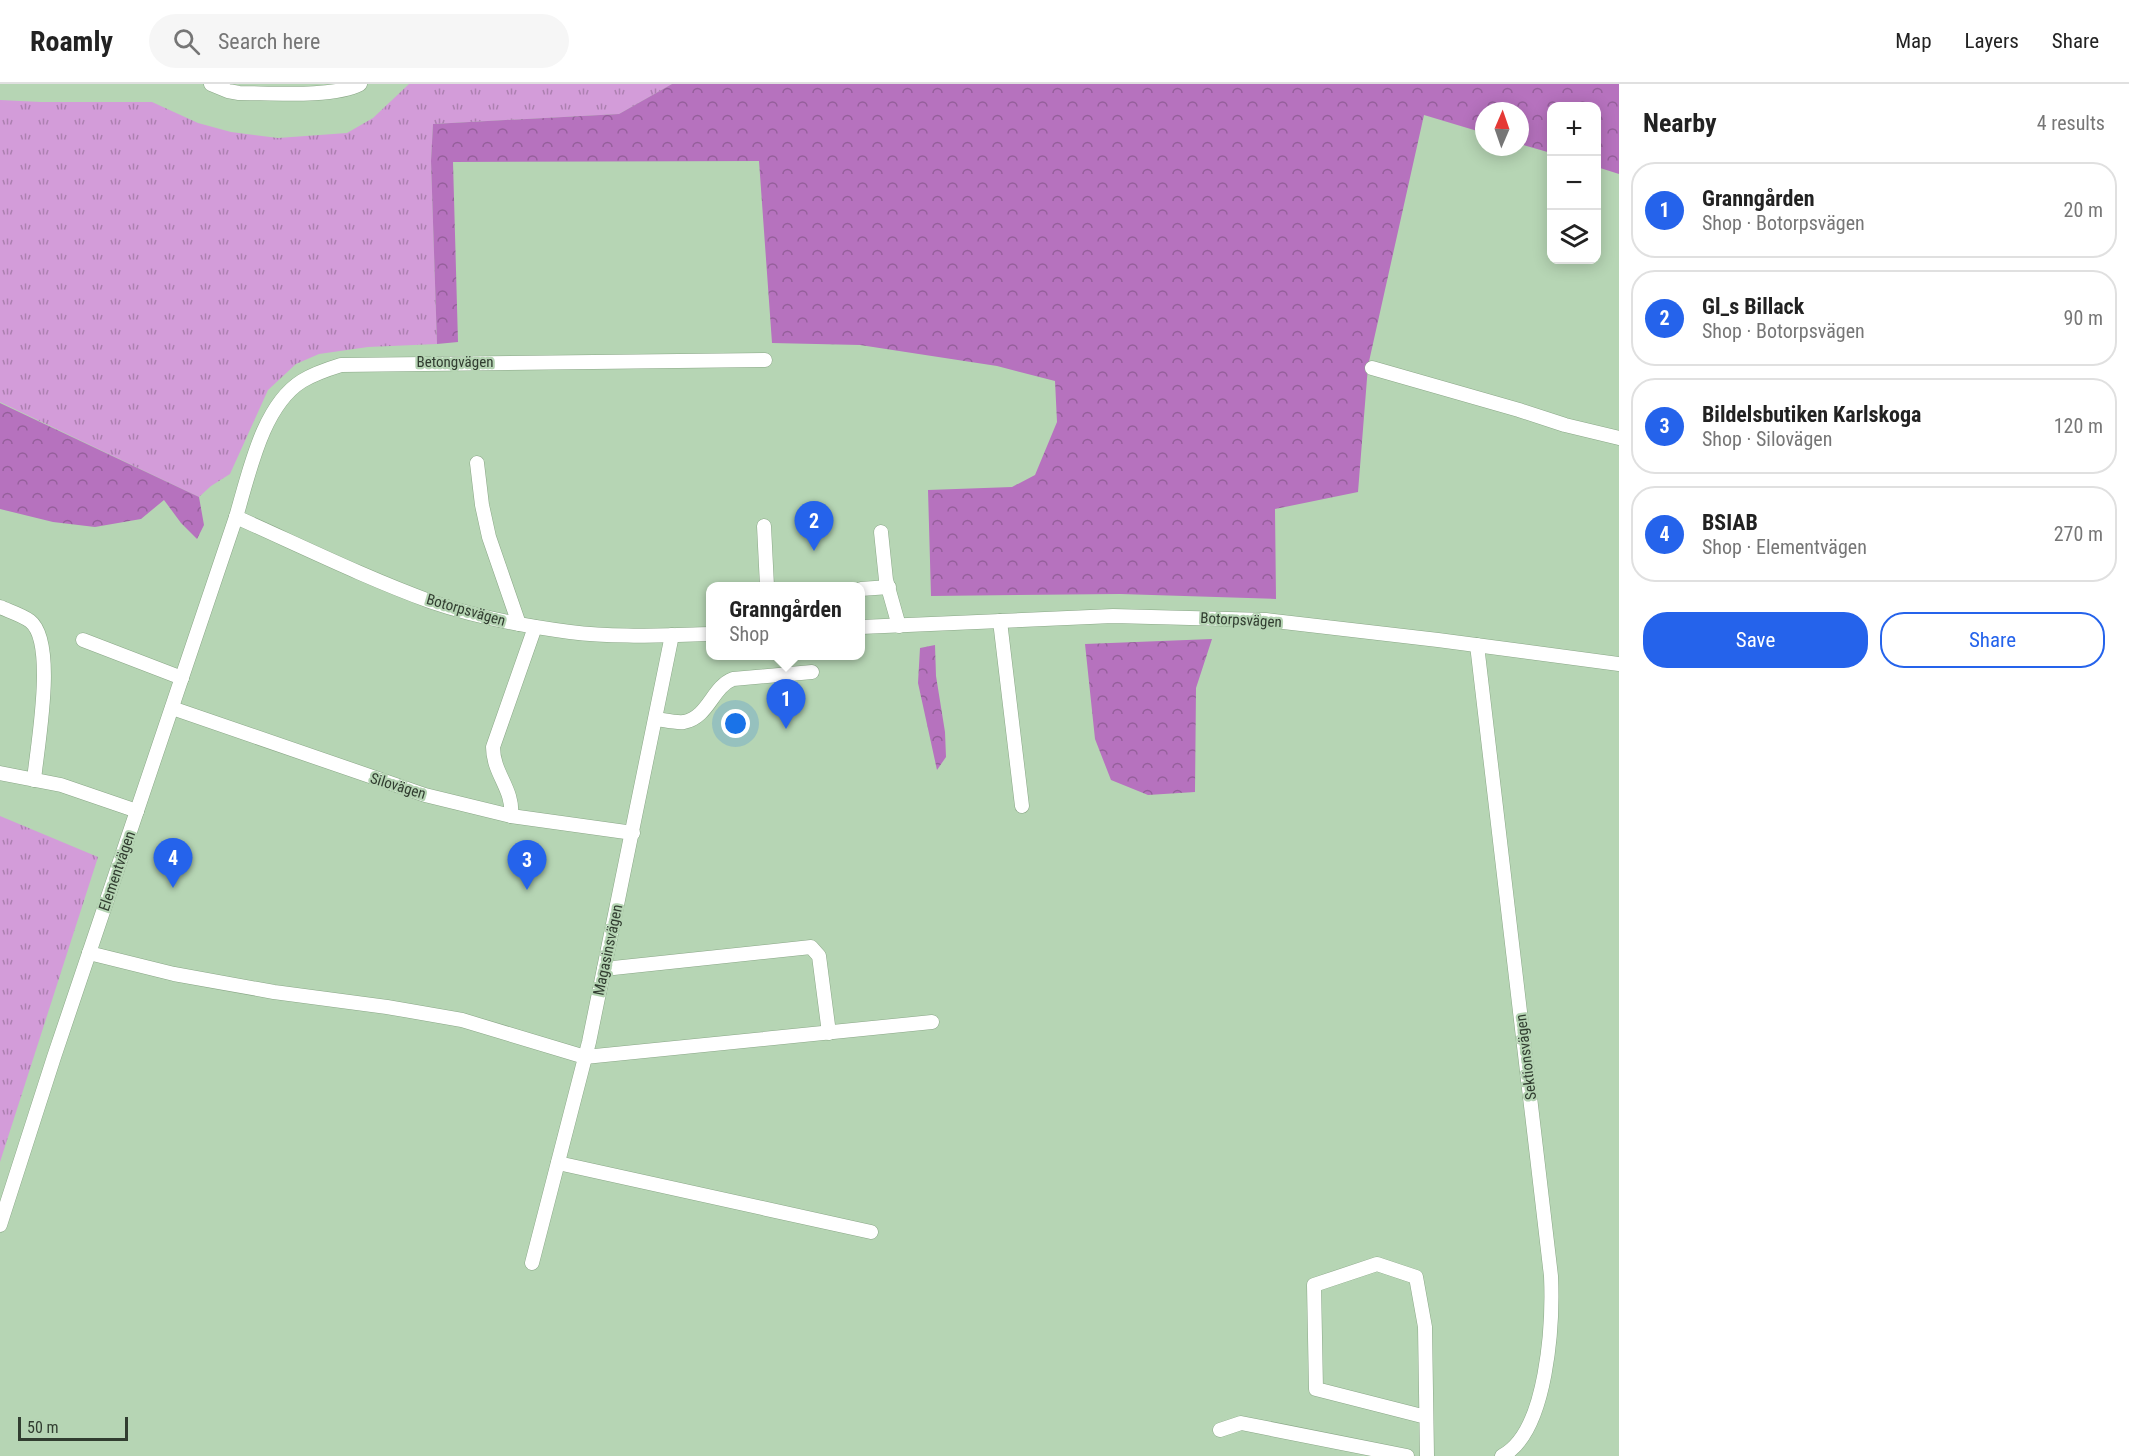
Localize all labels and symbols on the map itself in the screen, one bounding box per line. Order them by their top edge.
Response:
north arrow [1475,102,1529,156]
street label: Betongvägen [417,353,493,371]
pin: 2 [794,502,834,551]
street label: Botorpsvägen [424,590,508,630]
street label: Botorpsvägen [1200,609,1282,631]
pin: 1 [766,680,806,729]
your location [721,709,750,738]
street label: Silovägen [368,769,428,803]
street label: Elementvägen [95,829,139,913]
pin: 4 [154,838,192,888]
pin: 3 [508,840,546,890]
street label: Magasinsvägen [590,903,626,997]
street label: Sektionsvägen [1512,1013,1540,1101]
scale bar [18,1414,128,1442]

